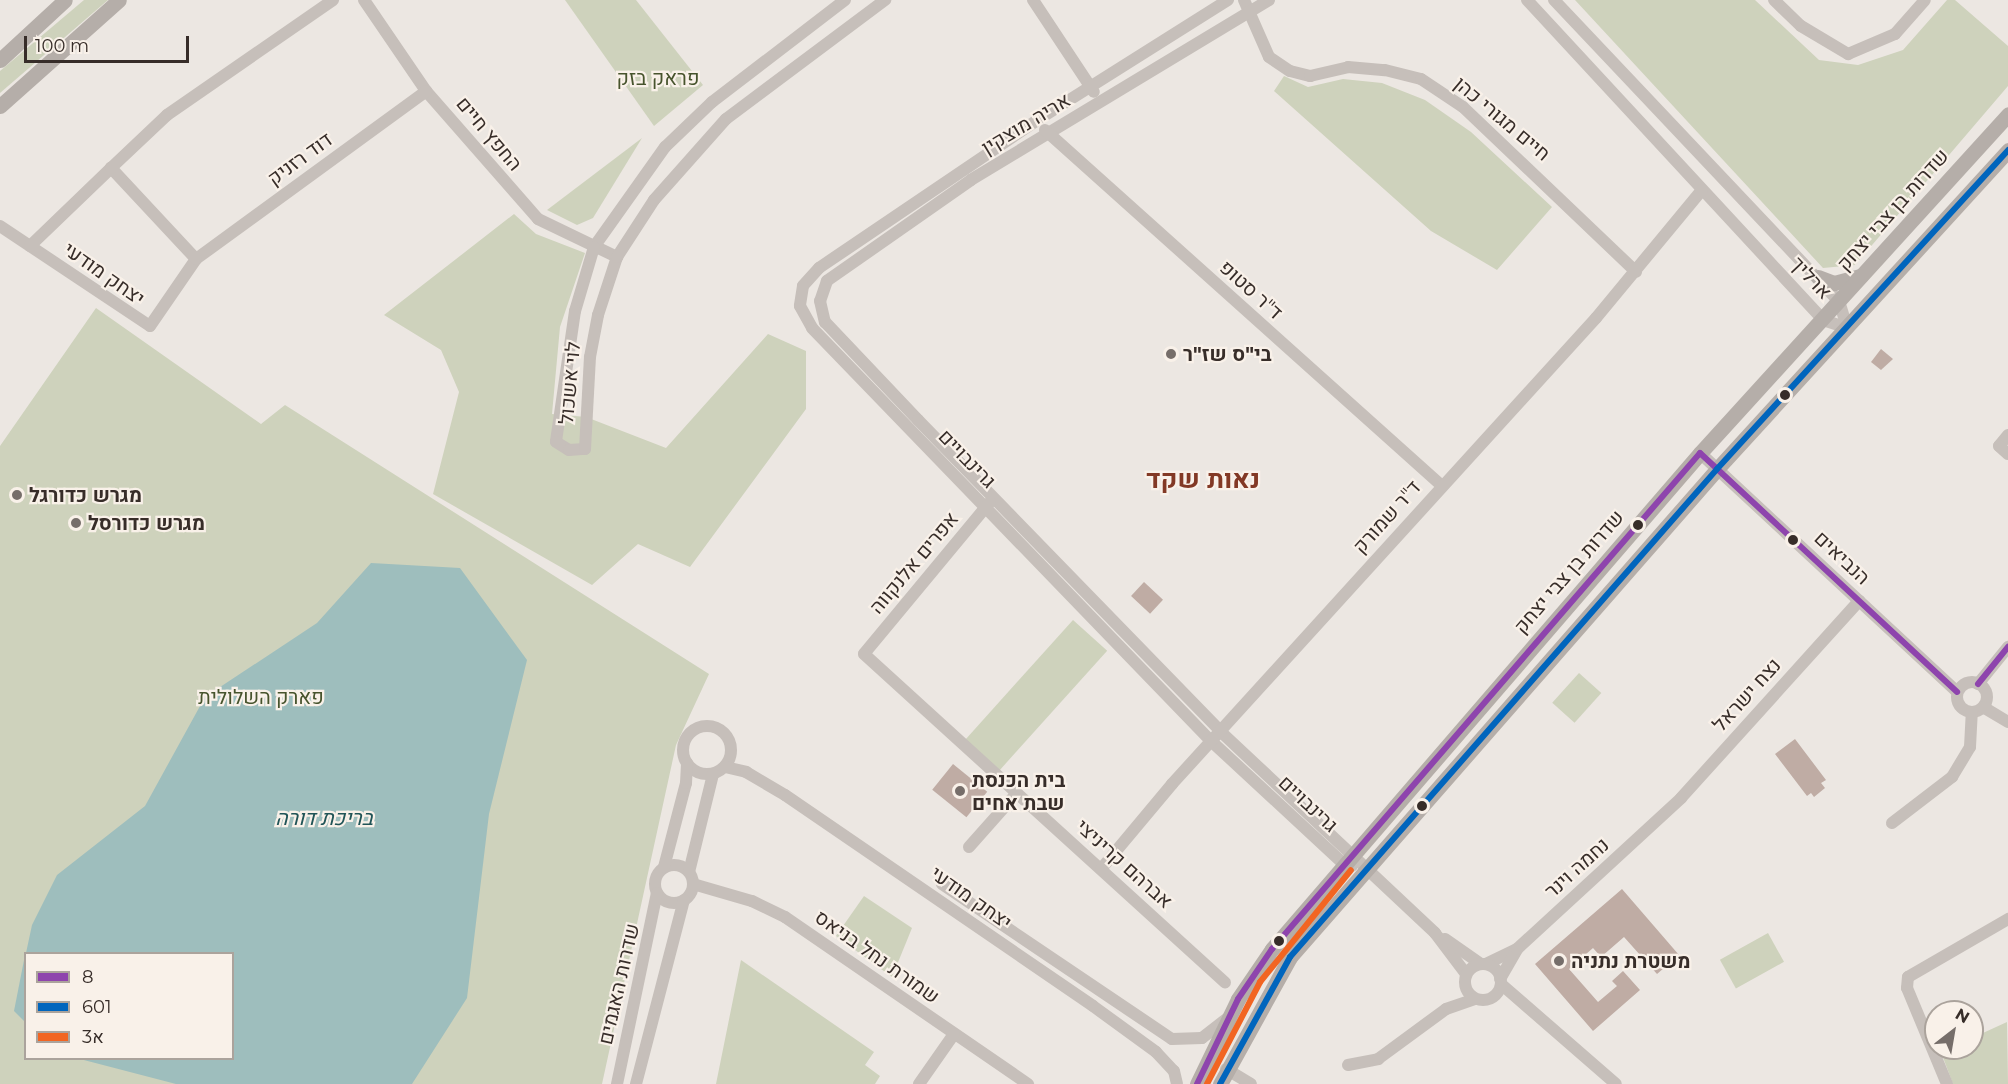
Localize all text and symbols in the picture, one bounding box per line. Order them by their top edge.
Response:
scale bar [27,24,192,62]
text: 100 m [35,35,89,57]
park label: פראק בזק [617,66,699,90]
street label: חיים מגורי כהן [1449,72,1555,166]
street label: אריה מוצקין [977,88,1075,160]
street label: החפץ חיים [451,92,527,176]
street label: דוד רזניק [263,127,337,191]
street label: שדרות בן צבי יצחק [1832,144,1954,276]
street label: יצחק מודעי [59,237,149,311]
street label: ארליך [1786,252,1836,304]
street label: ד"ר סטופ [1215,256,1287,324]
street label: לוי אשכול [554,341,586,425]
place label: בי"ס שז"ר [1183,342,1272,366]
marker: בי"ס שז"ר [1164,347,1178,361]
unlabelled marker [1779,389,1791,401]
street label: גרינבויים [933,425,1001,493]
district label: נאות שקד [1146,464,1260,496]
street label: ד"ר שמורק [1348,476,1426,558]
place label: מגרש כדורגל [29,483,142,507]
marker: מגרש כדורגל [10,488,24,502]
street label: שדרות בן צבי יצחק [1509,505,1629,639]
street label: אפרים אלנקווה [864,507,964,619]
place label: מגרש כדורסל [88,511,205,535]
marker: מגרש כדורסל [69,516,83,530]
unlabelled marker [1632,519,1644,531]
street label: הנביאים [1809,526,1875,590]
unlabelled marker [1787,534,1799,546]
street label: נצח ישראל [1708,653,1786,737]
park label: פארק השלולית [198,685,324,709]
place label: בית הכנסת שבת אחים [972,768,1065,815]
street label: גרינבויים [1273,771,1343,837]
marker: בית הכנסת שבת אחים [953,784,967,798]
unlabelled marker [1416,800,1428,812]
water label: בריכת דורה [275,805,373,831]
street label: אברהם קריניצי [1071,814,1177,914]
street label: נחמה וינר [1540,833,1614,903]
street label: יצחק מודעי [926,861,1016,935]
street label: שמורת נחל בניאס [810,905,944,1009]
street label: שדרות האגמים [593,921,645,1047]
unlabelled marker [1273,935,1285,947]
place label: משטרת נתניה [1571,949,1691,973]
legend [24,952,234,1060]
marker: משטרת נתניה [1552,954,1566,968]
text: 8 [82,966,93,988]
text: 601 [82,996,111,1018]
north arrow [1924,1000,1984,1060]
text: N [1952,1004,1973,1027]
text: 3א [82,1026,104,1048]

